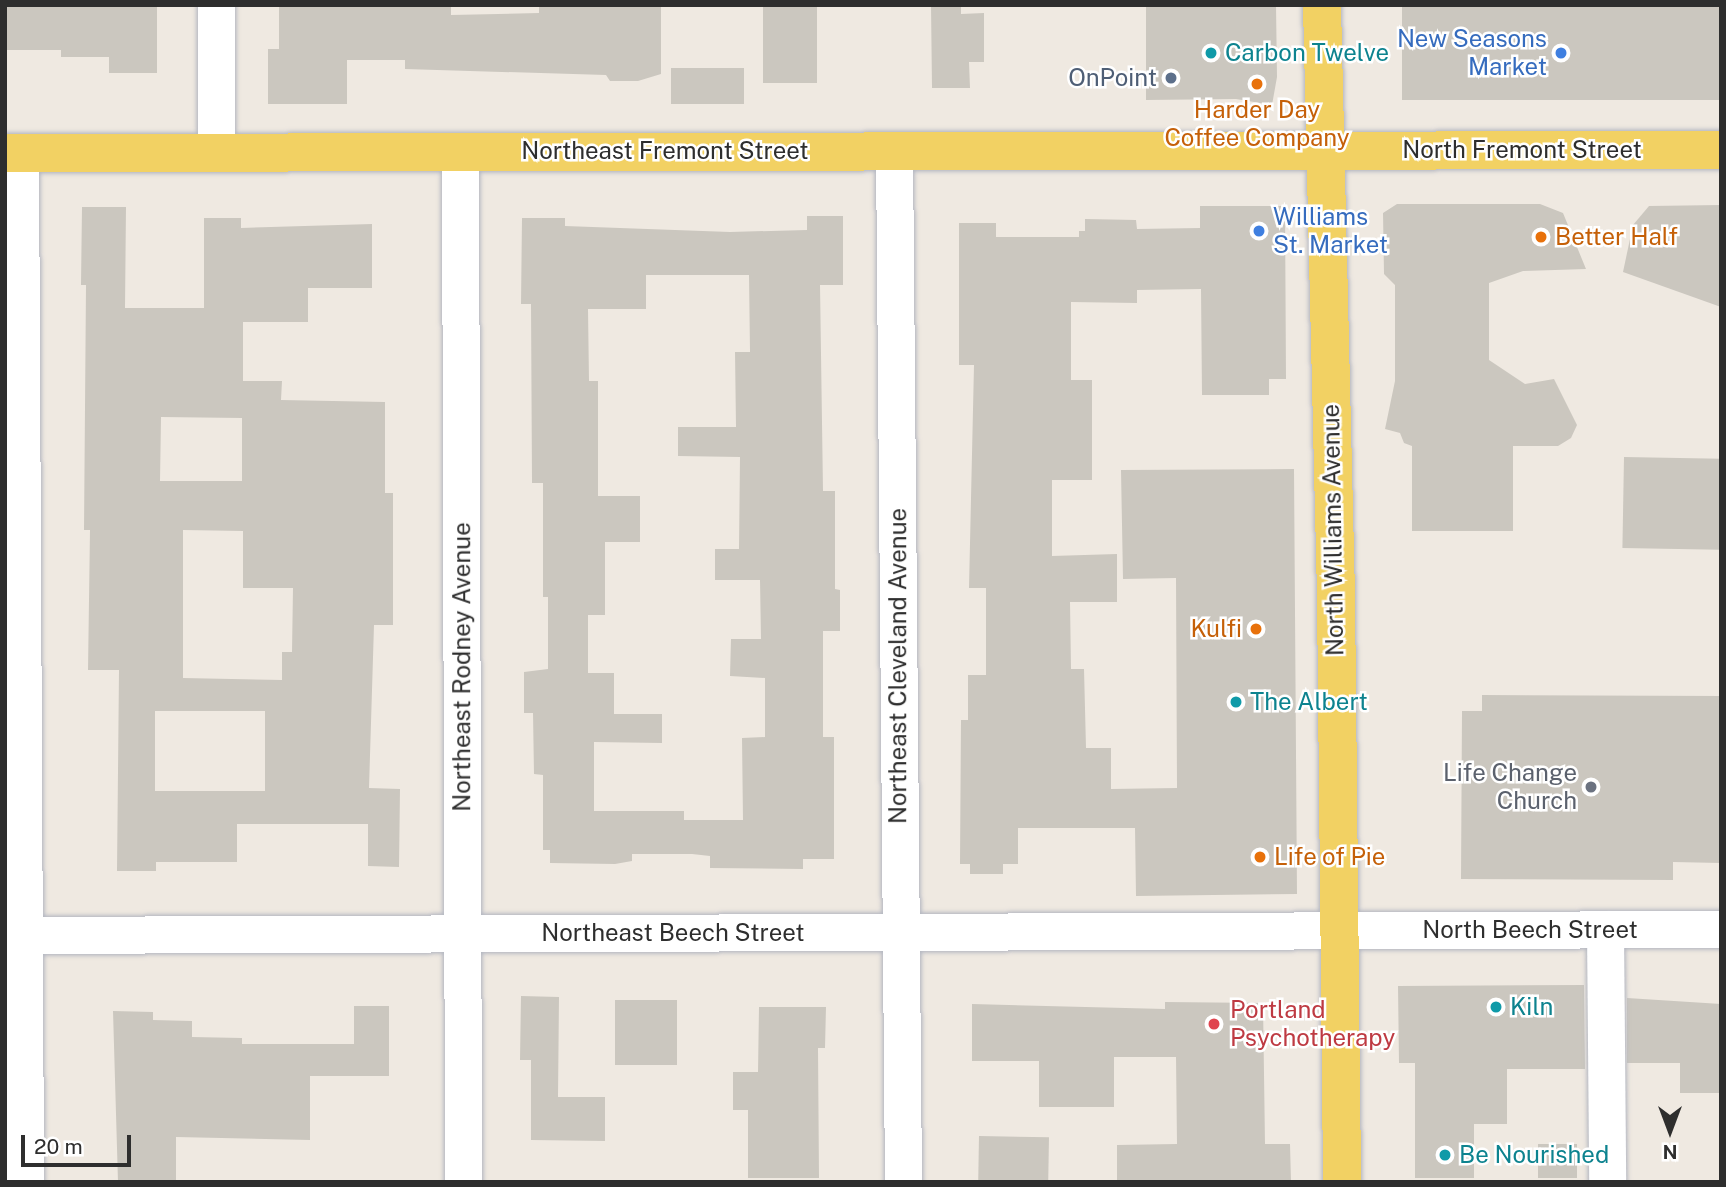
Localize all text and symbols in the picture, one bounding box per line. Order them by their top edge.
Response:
place label: New Seasons Market [1397,25,1547,81]
place label: Carbon Twelve [1225,39,1389,67]
marker: Carbon Twelve [1203,45,1219,61]
marker: New Seasons Market [1553,45,1569,61]
place label: OnPoint [1068,64,1157,92]
marker: OnPoint [1163,70,1179,86]
marker: Harder Day Coffee Company [1249,76,1265,92]
place label: Harder Day Coffee Company [1164,96,1350,152]
street label: North Fremont Street [1402,136,1642,164]
street label: Northeast Fremont Street [521,137,809,165]
place label: Williams St. Market [1273,203,1388,259]
marker: Williams St. Market [1251,223,1267,239]
place label: Better Half [1555,223,1678,251]
marker: Better Half [1533,229,1549,245]
street label: North Williams Avenue [1316,403,1350,657]
street label: Northeast Cleveland Avenue [884,508,912,824]
street label: Northeast Rodney Avenue [448,522,476,812]
place label: Kulfi [1190,615,1242,643]
marker: Kulfi [1248,621,1264,637]
place label: The Albert [1250,688,1368,716]
marker: The Albert [1228,694,1244,710]
place label: Life Change Church [1443,759,1577,815]
marker: Life Change Church [1583,779,1599,795]
place label: Life of Pie [1274,843,1386,871]
marker: Life of Pie [1252,849,1268,865]
street label: North Beech Street [1422,916,1638,944]
street label: Northeast Beech Street [541,919,805,947]
place label: Kiln [1510,993,1553,1021]
place label: Portland Psychotherapy [1230,996,1395,1052]
marker: Kiln [1488,999,1504,1015]
marker: Portland Psychotherapy [1204,1014,1224,1034]
north arrow [1635,1096,1705,1166]
scale bar [24,1120,135,1164]
text: 20 m [34,1134,83,1159]
place label: Be Nourished [1459,1141,1609,1169]
text: N [1663,1141,1677,1163]
marker: Be Nourished [1437,1147,1453,1163]

